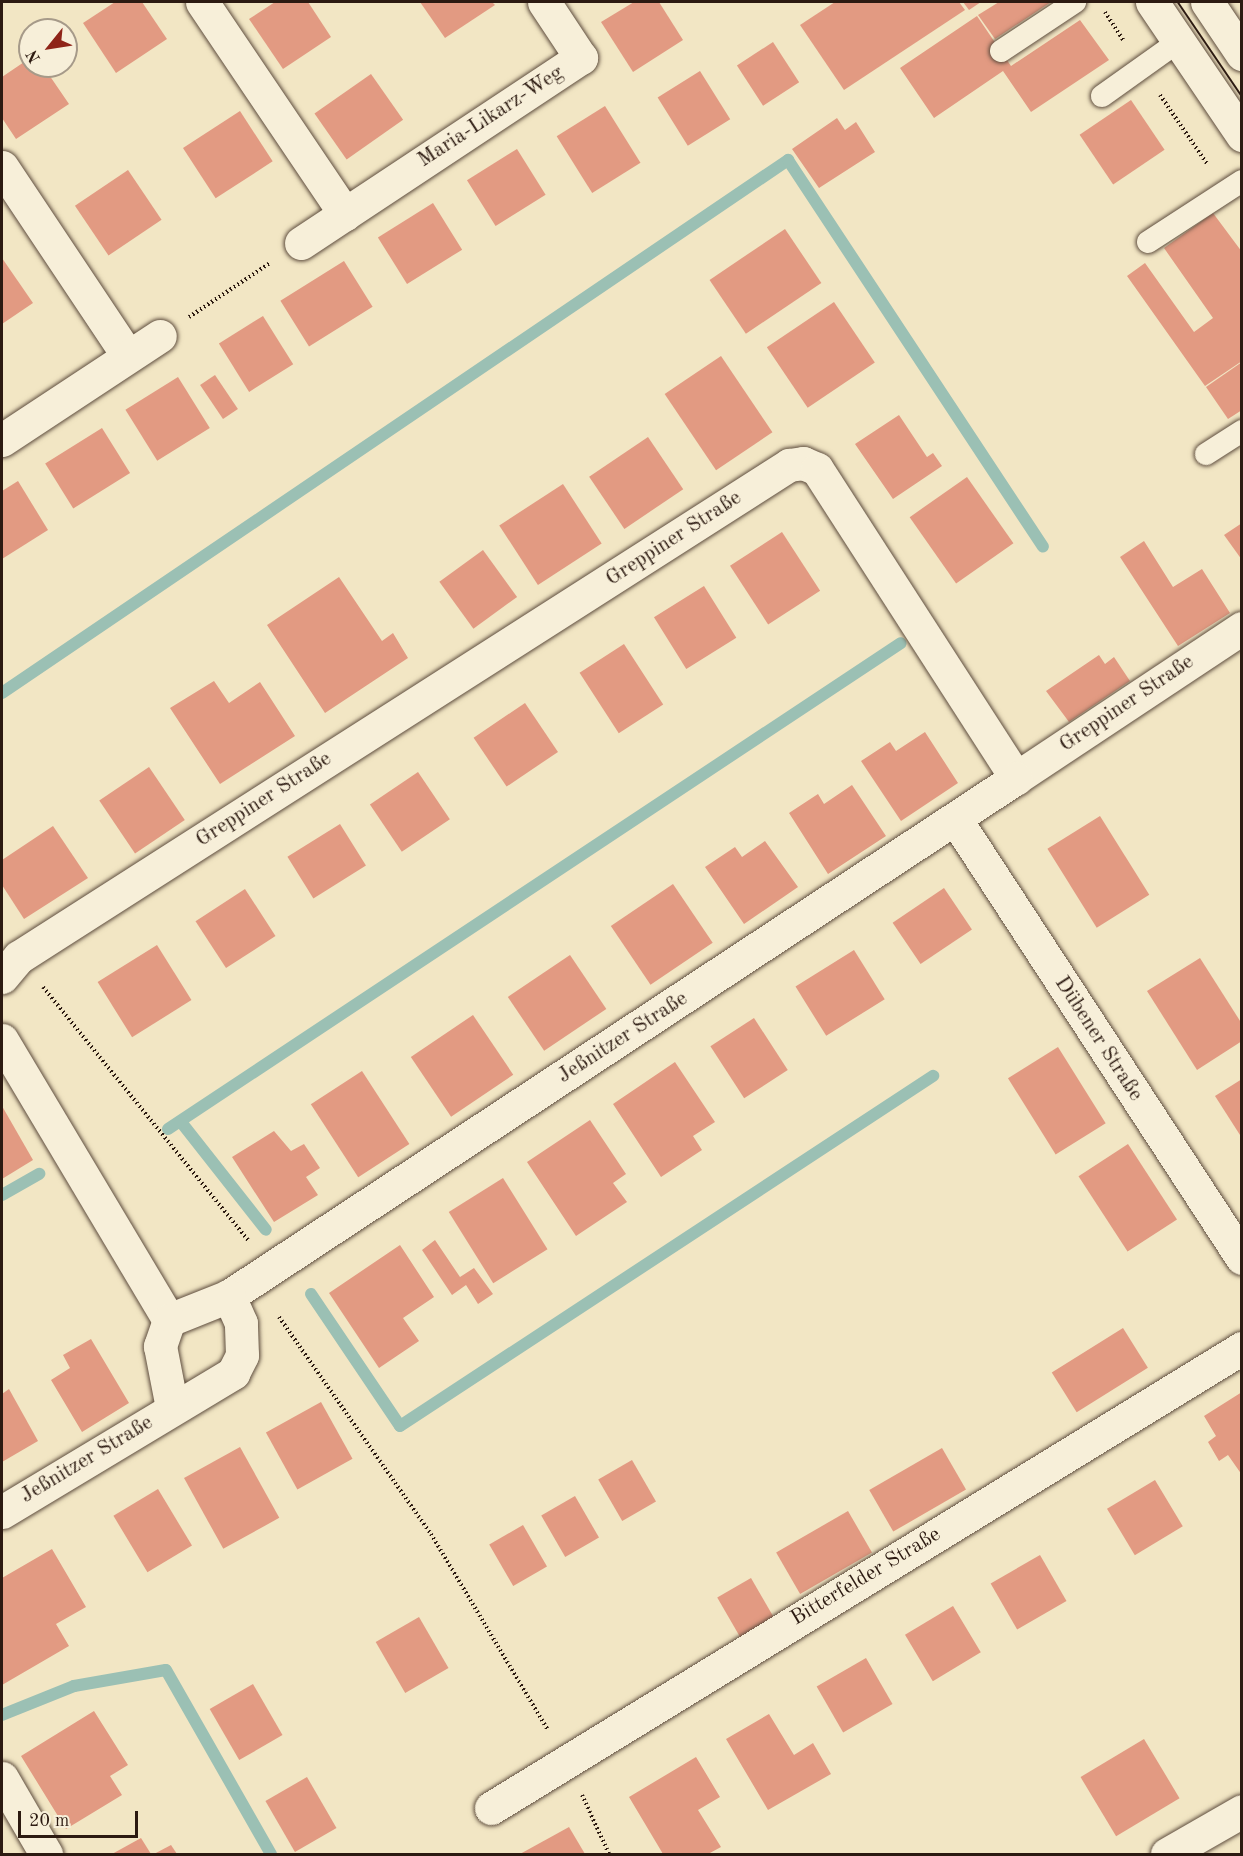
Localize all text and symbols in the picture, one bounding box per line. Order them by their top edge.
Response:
north arrow [18,18,78,78]
text: N [24,47,44,65]
street label: Maria-Likarz-Weg [413,61,569,173]
street label: Greppiner Straße [602,486,746,592]
street label: Greppiner Straße [1055,650,1199,758]
street label: Greppiner Straße [192,747,336,853]
street label: Dübener Straße [1048,972,1148,1106]
street label: Jeßnitzer Straße [553,987,693,1089]
street label: Jeßnitzer Straße [16,1411,158,1509]
street label: Bitterfelder Straße [786,1522,946,1632]
scale bar [21,1799,141,1837]
text: 20 m [29,1812,69,1830]

